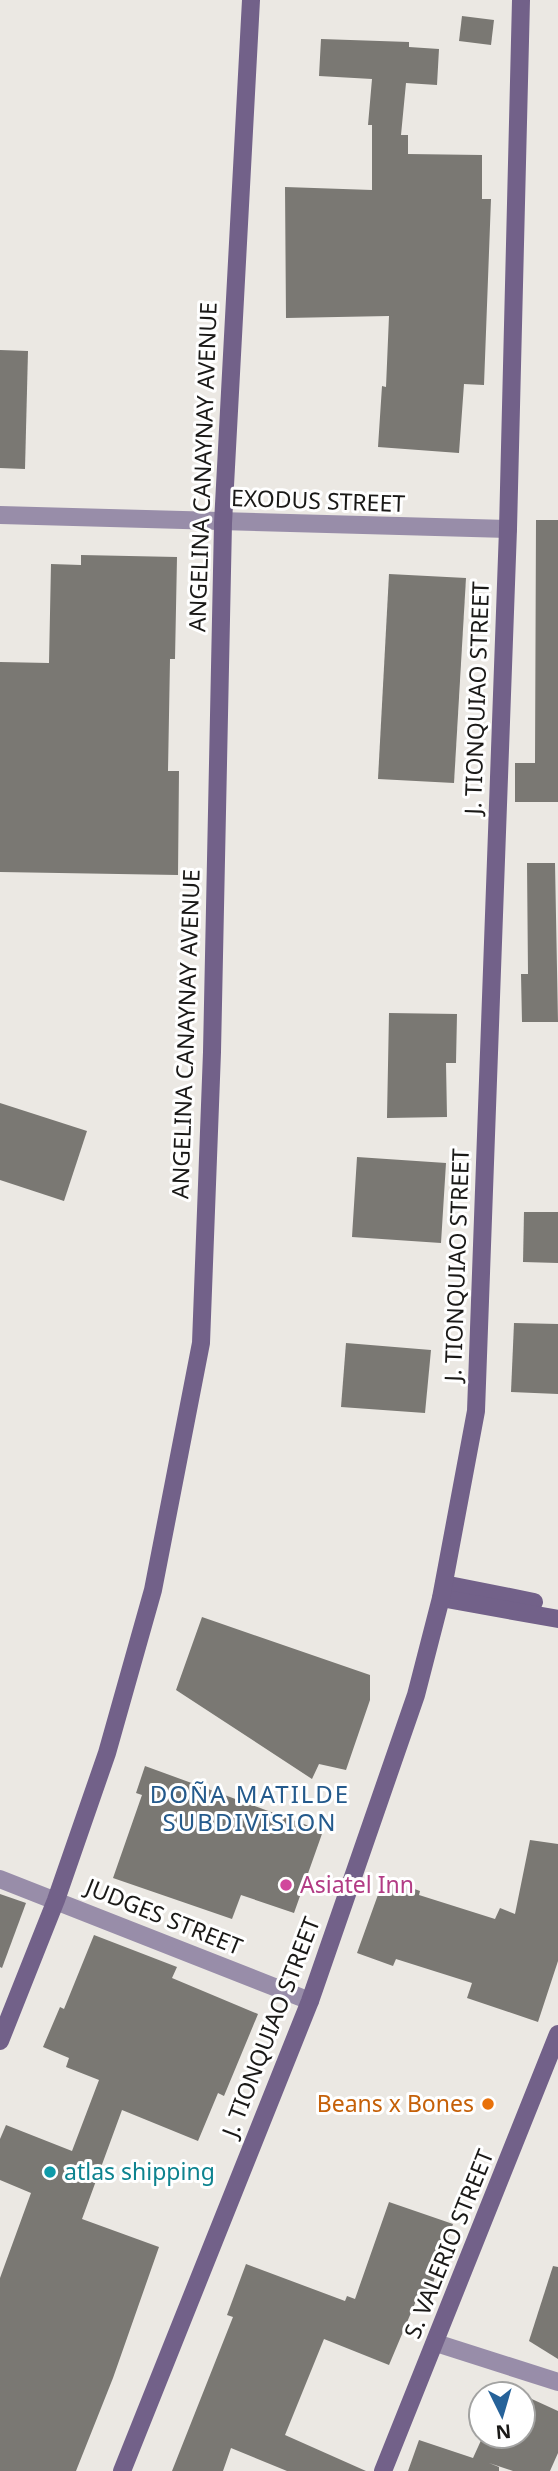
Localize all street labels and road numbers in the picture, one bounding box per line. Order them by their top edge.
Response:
street label: ANGELINA CANAYNAY AVENUE [180,301,224,632]
street label: EXODUS STREET [230,481,406,519]
street label: J. TIONQUIAO STREET [456,581,496,817]
street label: ANGELINA CANAYNAY AVENUE [163,868,207,1199]
street label: J. TIONQUIAO STREET [436,1148,476,1384]
street label: JUDGES STREET [80,1869,248,1962]
street label: J. TIONQUIAO STREET [213,1912,327,2143]
street label: S. VALERIO STREET [396,2144,501,2343]

